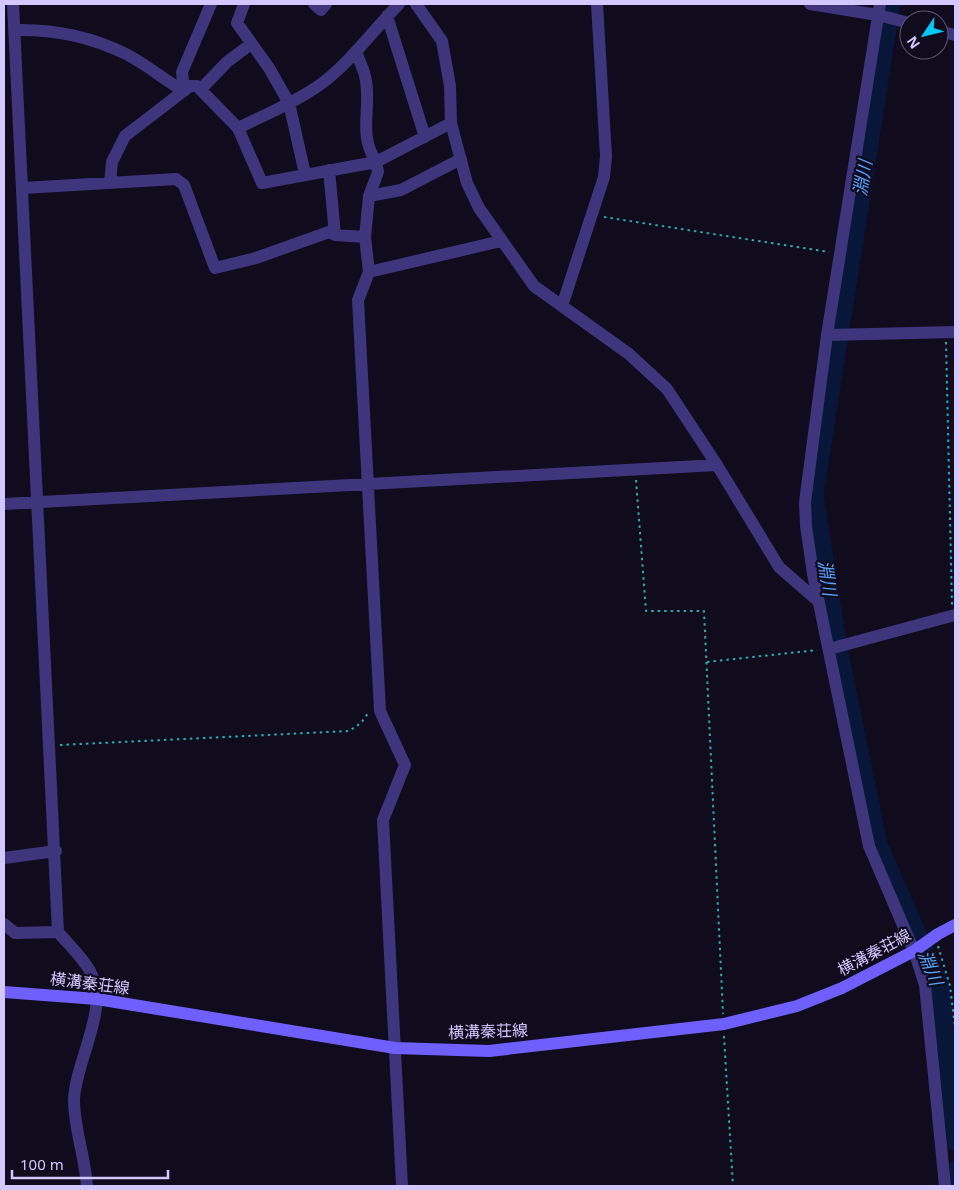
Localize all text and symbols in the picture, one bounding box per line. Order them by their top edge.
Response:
north arrow [899,10,949,60]
text: N [902,33,924,53]
water label: 淵川 [847,156,877,197]
water label: 淵川 [813,558,843,599]
street label: 横溝秦荘線 [834,924,914,980]
water label: 淵川 [913,946,950,991]
street label: 横溝秦荘線 [49,967,131,999]
street label: 横溝秦荘線 [448,1019,528,1043]
scale bar [12,1148,169,1180]
text: 100 m [20,1154,64,1174]

